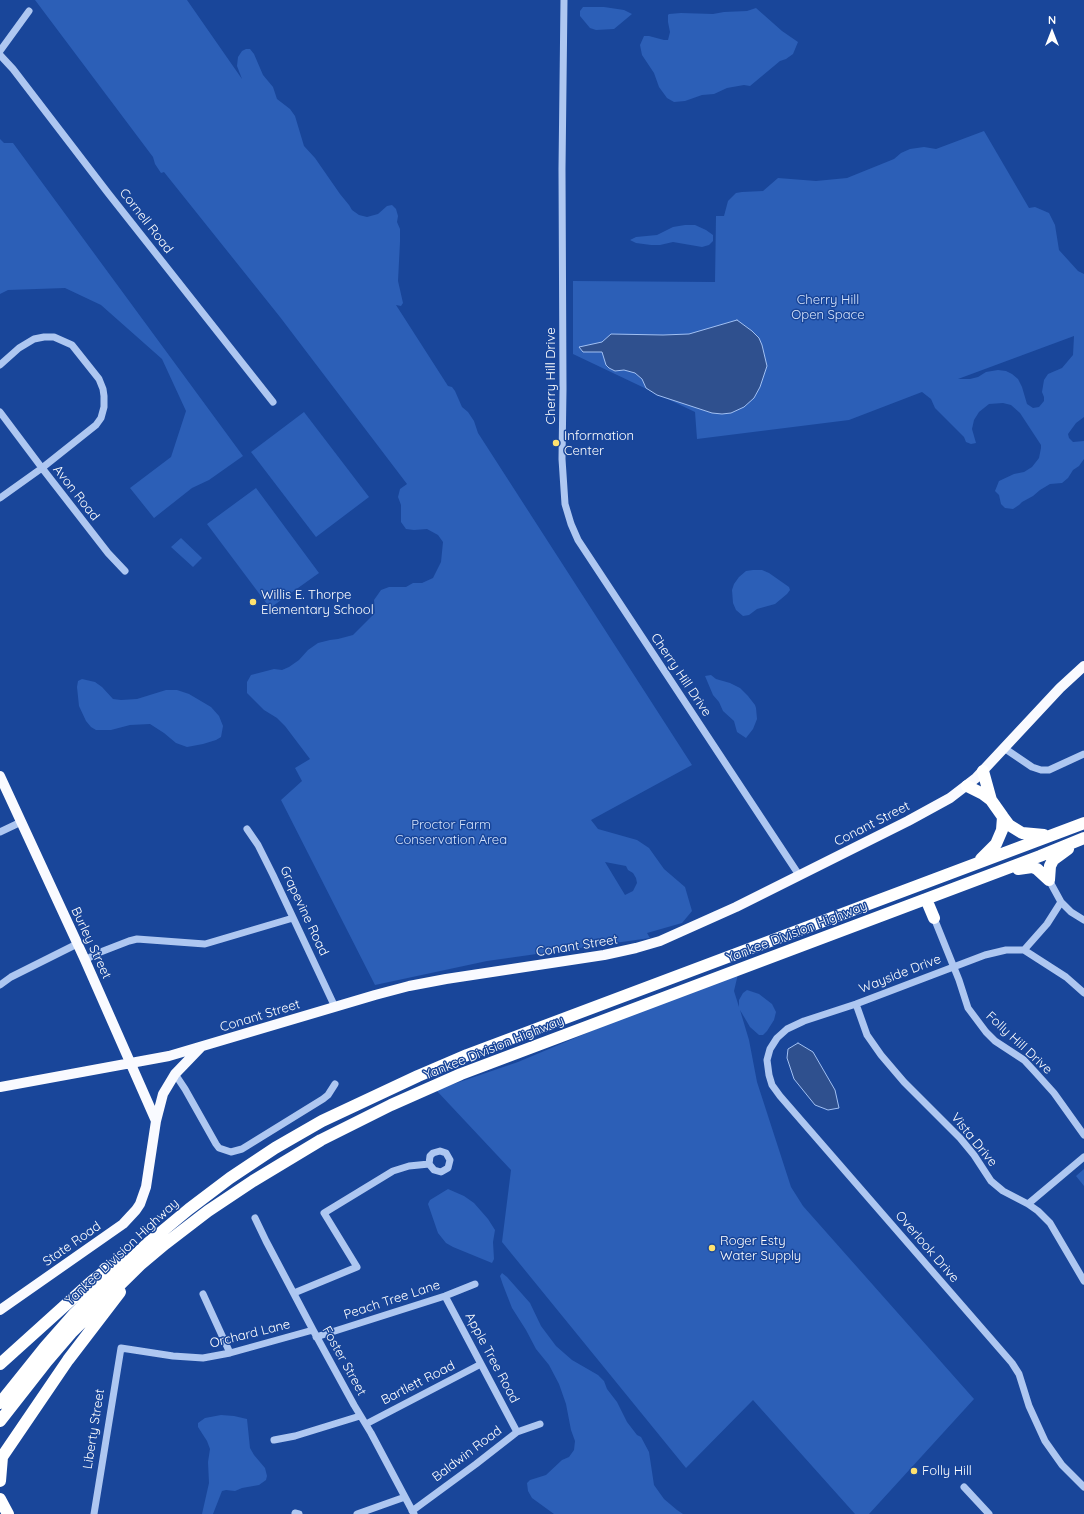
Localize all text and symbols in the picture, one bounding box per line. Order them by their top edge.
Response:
north arrow [1032,12,1072,52]
text: N [1048,13,1056,27]
street label: Cornell Road [116,185,176,257]
park label: Cherry Hill Open Space [791,292,865,323]
street label: Cherry Hill Drive [543,327,559,425]
place label: Information Center [564,428,634,459]
marker: Information Center [551,438,561,448]
street label: Avon Road [50,462,102,524]
place label: Willis E. Thorpe Elementary School [261,587,374,618]
marker: Willis E. Thorpe Elementary School [248,597,258,607]
street label: Cherry Hill Drive [647,630,715,720]
street label: Conant Street [832,798,912,850]
park label: Proctor Farm Conservation Area [395,817,507,848]
street label: Grapevine Road [276,864,332,958]
street label: Yankee Division Highway [724,898,870,966]
street label: Burley Street [68,905,114,981]
street label: Conant Street [535,932,619,960]
street label: Wayside Drive [857,951,943,997]
street label: Conant Street [218,996,302,1036]
street label: Folly Hill Drive [983,1008,1055,1078]
street label: Yankee Division Highway [422,1013,566,1083]
street label: Vista Drive [948,1110,1000,1170]
street label: Yankee Division Highway [62,1195,182,1309]
street label: Overlook Drive [892,1208,962,1286]
street label: State Road [40,1218,104,1270]
place label: Roger Esty Water Supply [720,1233,801,1264]
marker: Roger Esty Water Supply [707,1243,717,1253]
street label: Peach Tree Lane [342,1277,442,1323]
street label: Apple Tree Road [462,1310,522,1406]
street label: Orchard Lane [208,1316,292,1352]
street label: Foster Street [319,1324,369,1398]
street label: Bartlett Road [379,1358,457,1408]
street label: Liberty Street [80,1388,108,1470]
street label: Baldwin Road [429,1423,505,1485]
place label: Folly Hill [922,1463,972,1479]
marker: Folly Hill [909,1466,919,1476]

